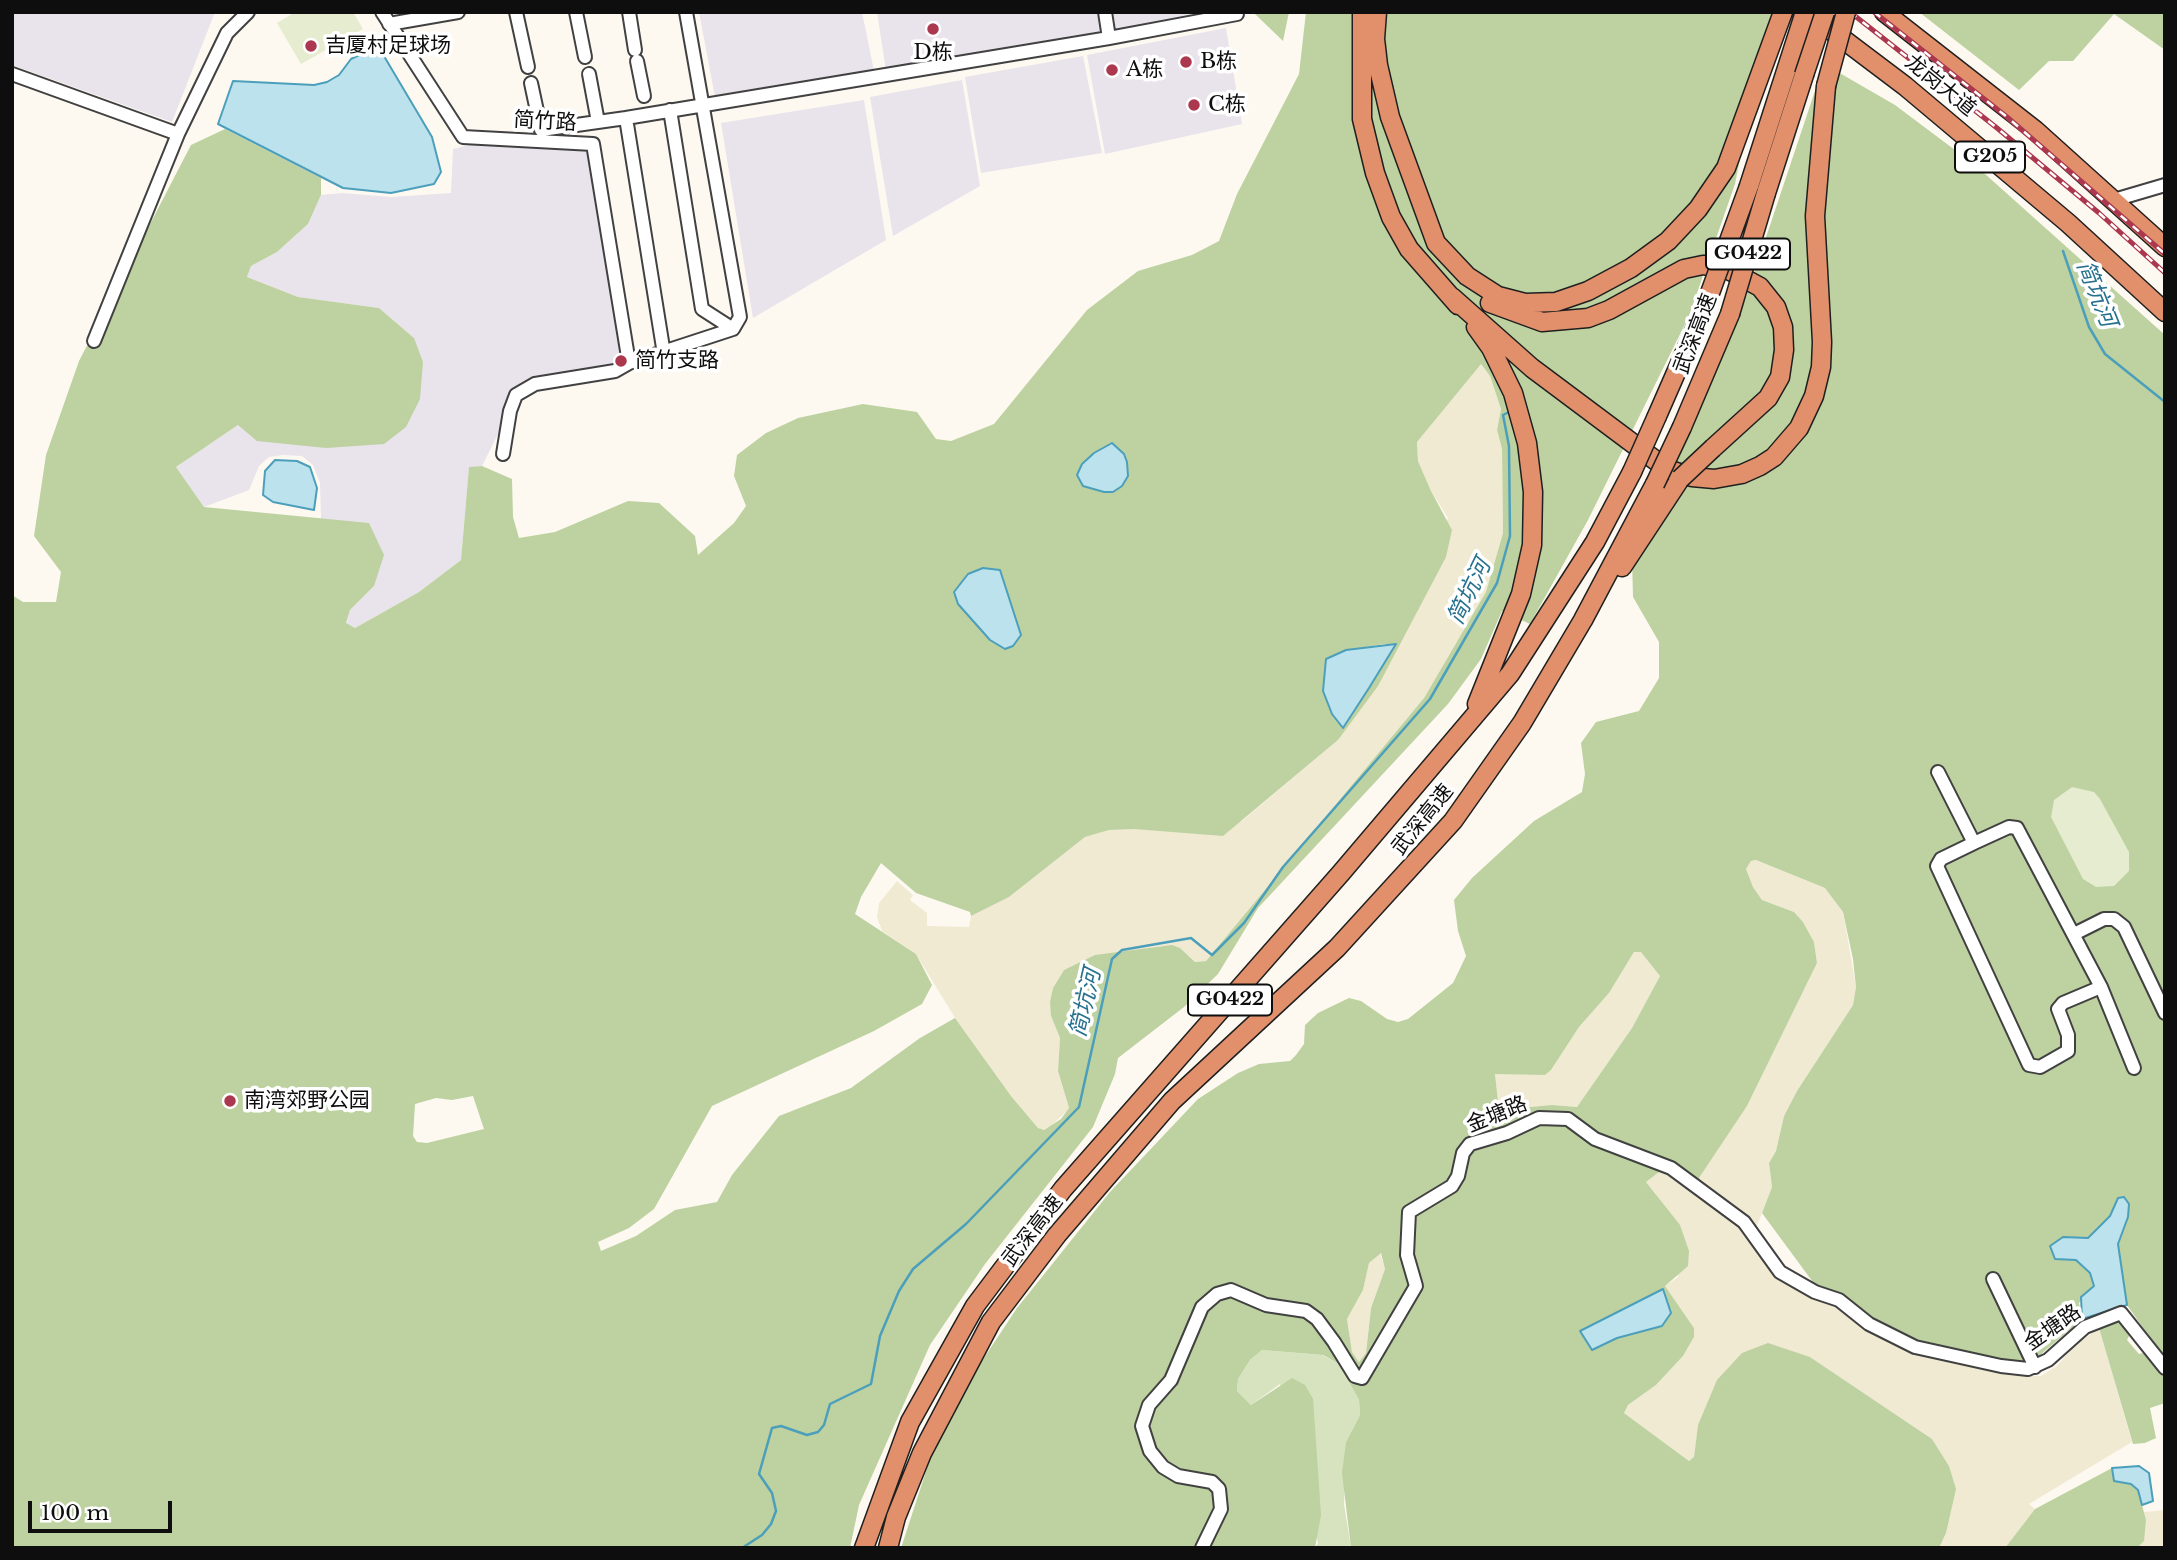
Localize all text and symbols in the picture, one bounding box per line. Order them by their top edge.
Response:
marker: D栋 [925,21,941,37]
place label: 吉厦村足球场 [325,33,451,59]
marker: 吉厦村足球场 [303,38,319,54]
place label: D栋 [913,40,953,66]
place label: B栋 [1200,49,1237,75]
street label: 龙岗大道 [1899,50,1981,122]
marker: B栋 [1178,54,1194,70]
place label: A栋 [1126,57,1163,83]
marker: A栋 [1104,62,1120,78]
place label: C栋 [1208,92,1246,118]
marker: C栋 [1186,97,1202,113]
street label: 简竹路 [513,108,577,136]
road number: G205 [1955,141,2025,172]
road number: G0422 [1706,238,1790,270]
water label: 简坑河 [2070,257,2122,331]
street label: 武深高速 [1669,290,1723,378]
place label: 简竹支路 [635,348,719,374]
marker: 简竹支路 [613,353,629,369]
water label: 简坑河 [1442,555,1498,629]
street label: 武深高速 [1387,779,1459,861]
water label: 简坑河 [1065,966,1107,1040]
road number: G0422 [1188,984,1272,1016]
place label: 南湾郊野公园 [244,1088,370,1114]
street label: 金塘路 [1463,1092,1531,1138]
marker: 南湾郊野公园 [222,1093,238,1109]
street label: 武深高速 [997,1190,1069,1272]
street label: 金塘路 [2020,1300,2086,1356]
scale bar [32,1486,175,1530]
text: 100 m [41,1500,109,1526]

